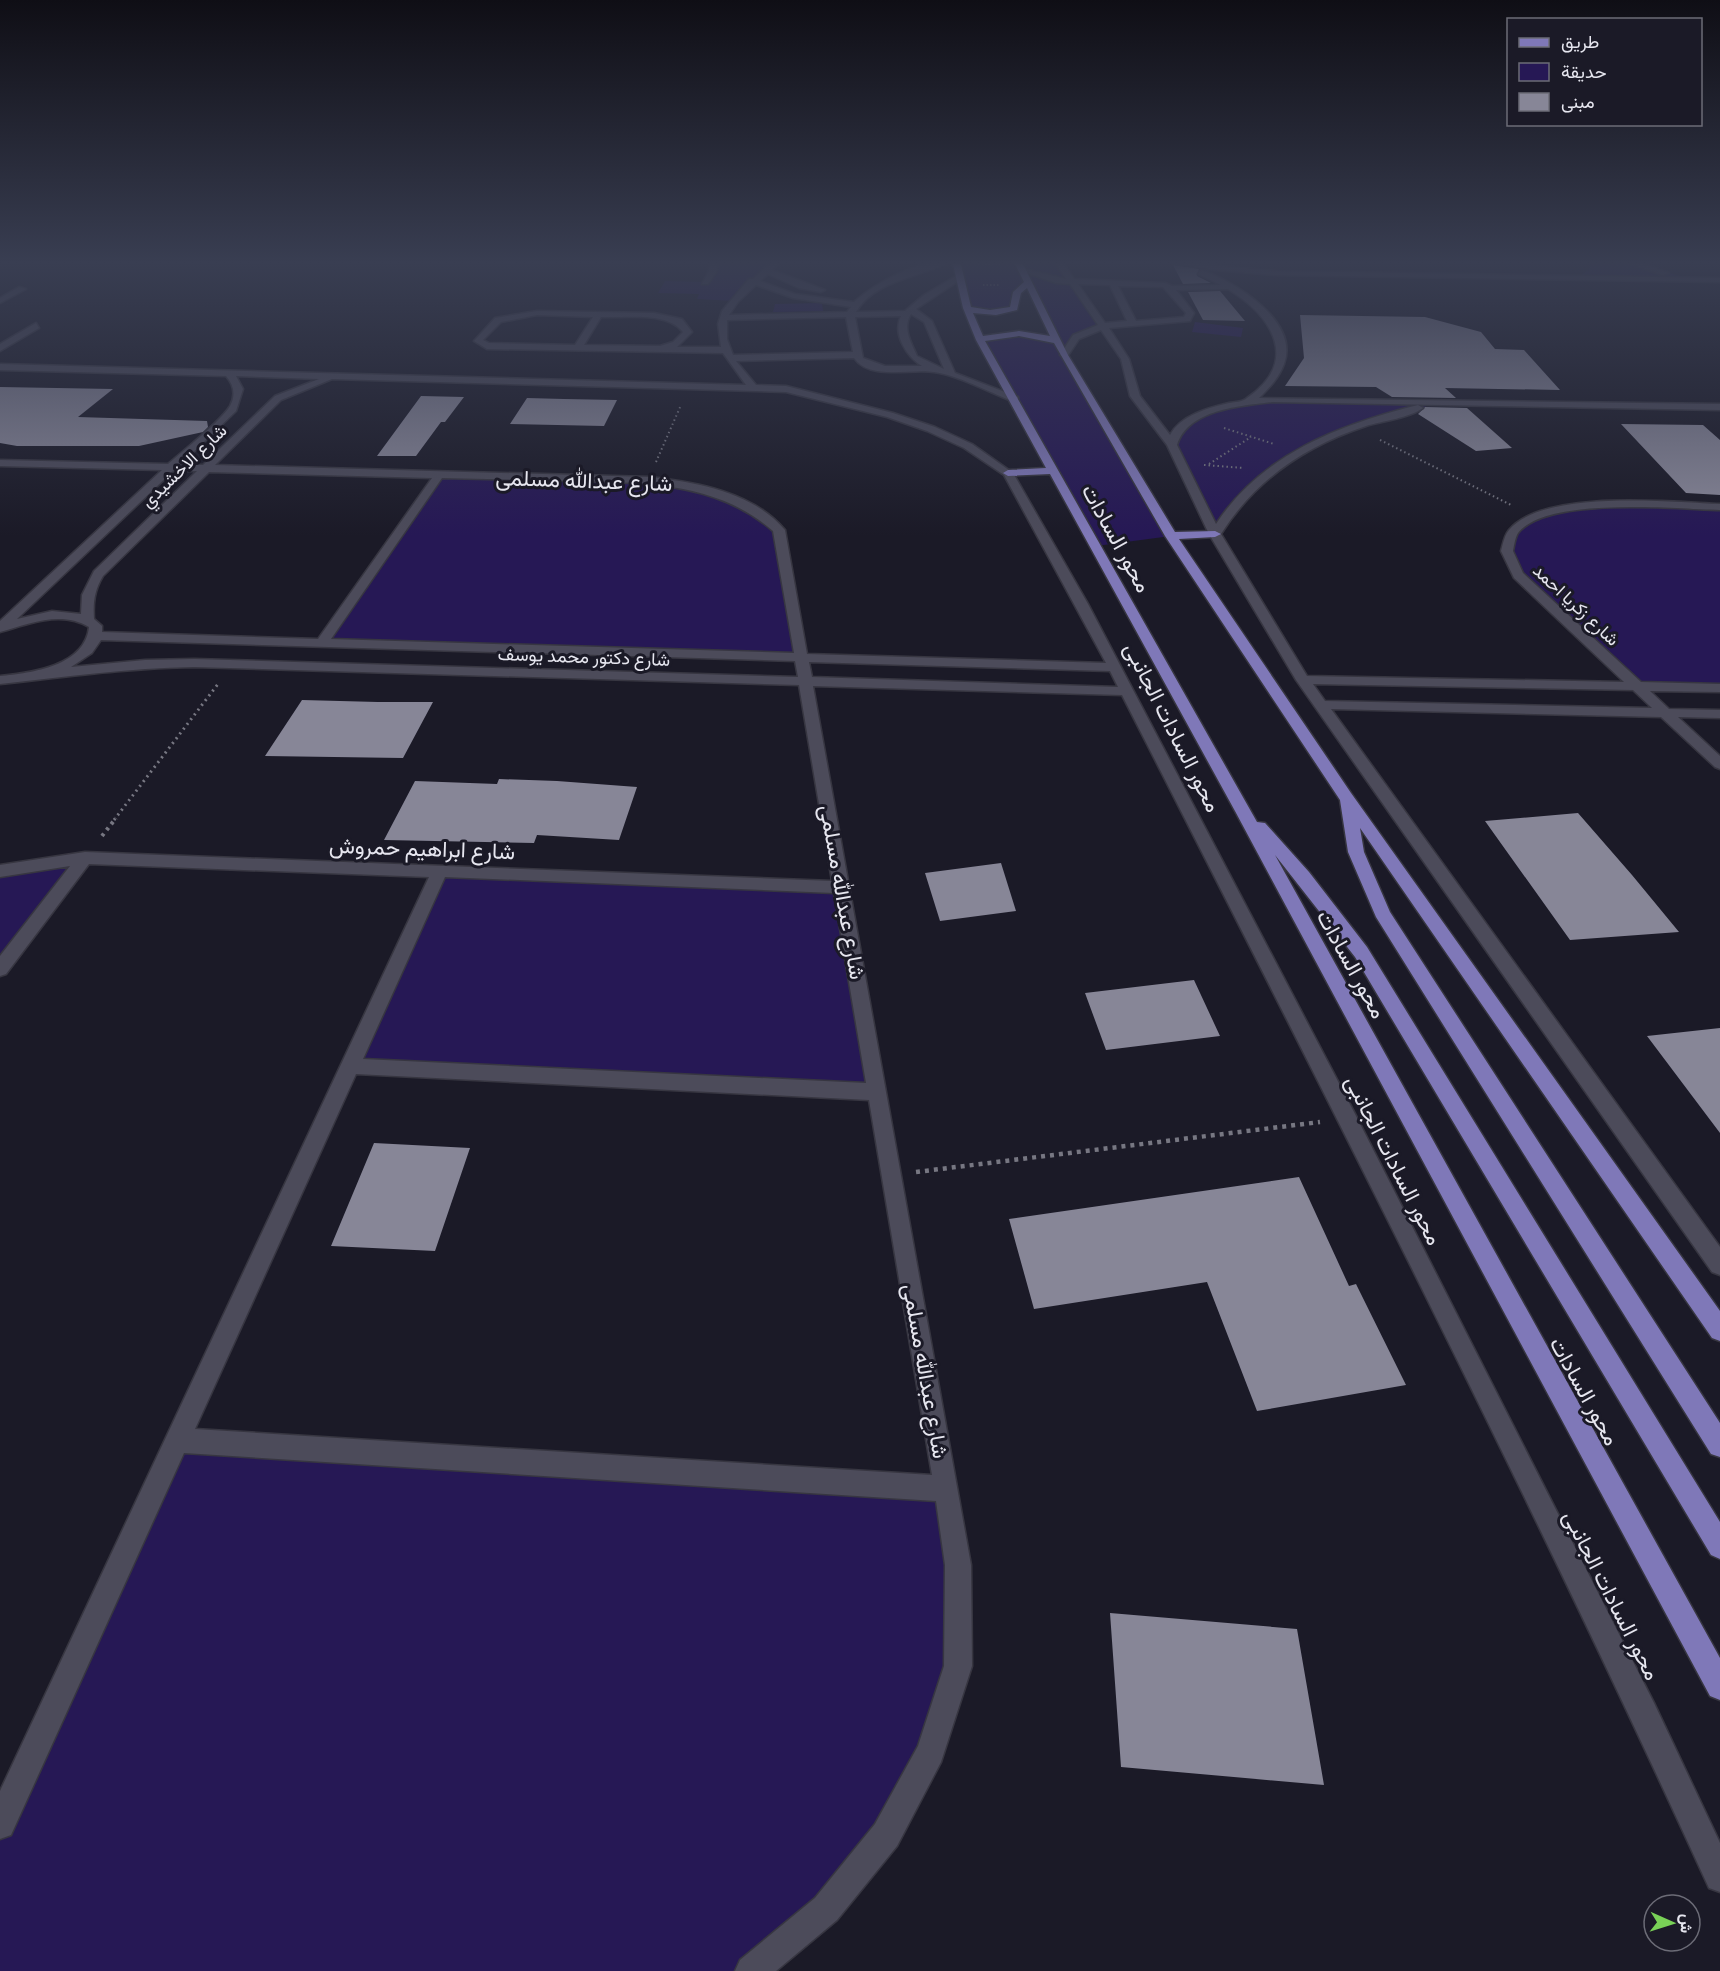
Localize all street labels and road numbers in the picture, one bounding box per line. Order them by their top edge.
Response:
street label: شارع الاخشيدي [136,419,234,515]
street label: شارع عبدالله مسلمى [495,463,673,498]
street label: محور السادات [1076,479,1158,597]
street label: شارع زكريا احمد [1528,559,1624,651]
street label: محور السادات الجانبى [1118,637,1228,817]
street label: شارع دكتور محمد يوسف [497,642,671,672]
street label: شارع عبدالله مسلمى [813,802,872,982]
street label: شارع ابراهيم حمروش [328,831,516,866]
street label: محور السادات [1311,905,1393,1023]
street label: محور السادات الجانبى [1339,1070,1449,1250]
street label: شارع عبدالله مسلمى [896,1281,955,1461]
street label: محور السادات [1544,1332,1626,1450]
street label: محور السادات الجانبى [1557,1505,1667,1685]

